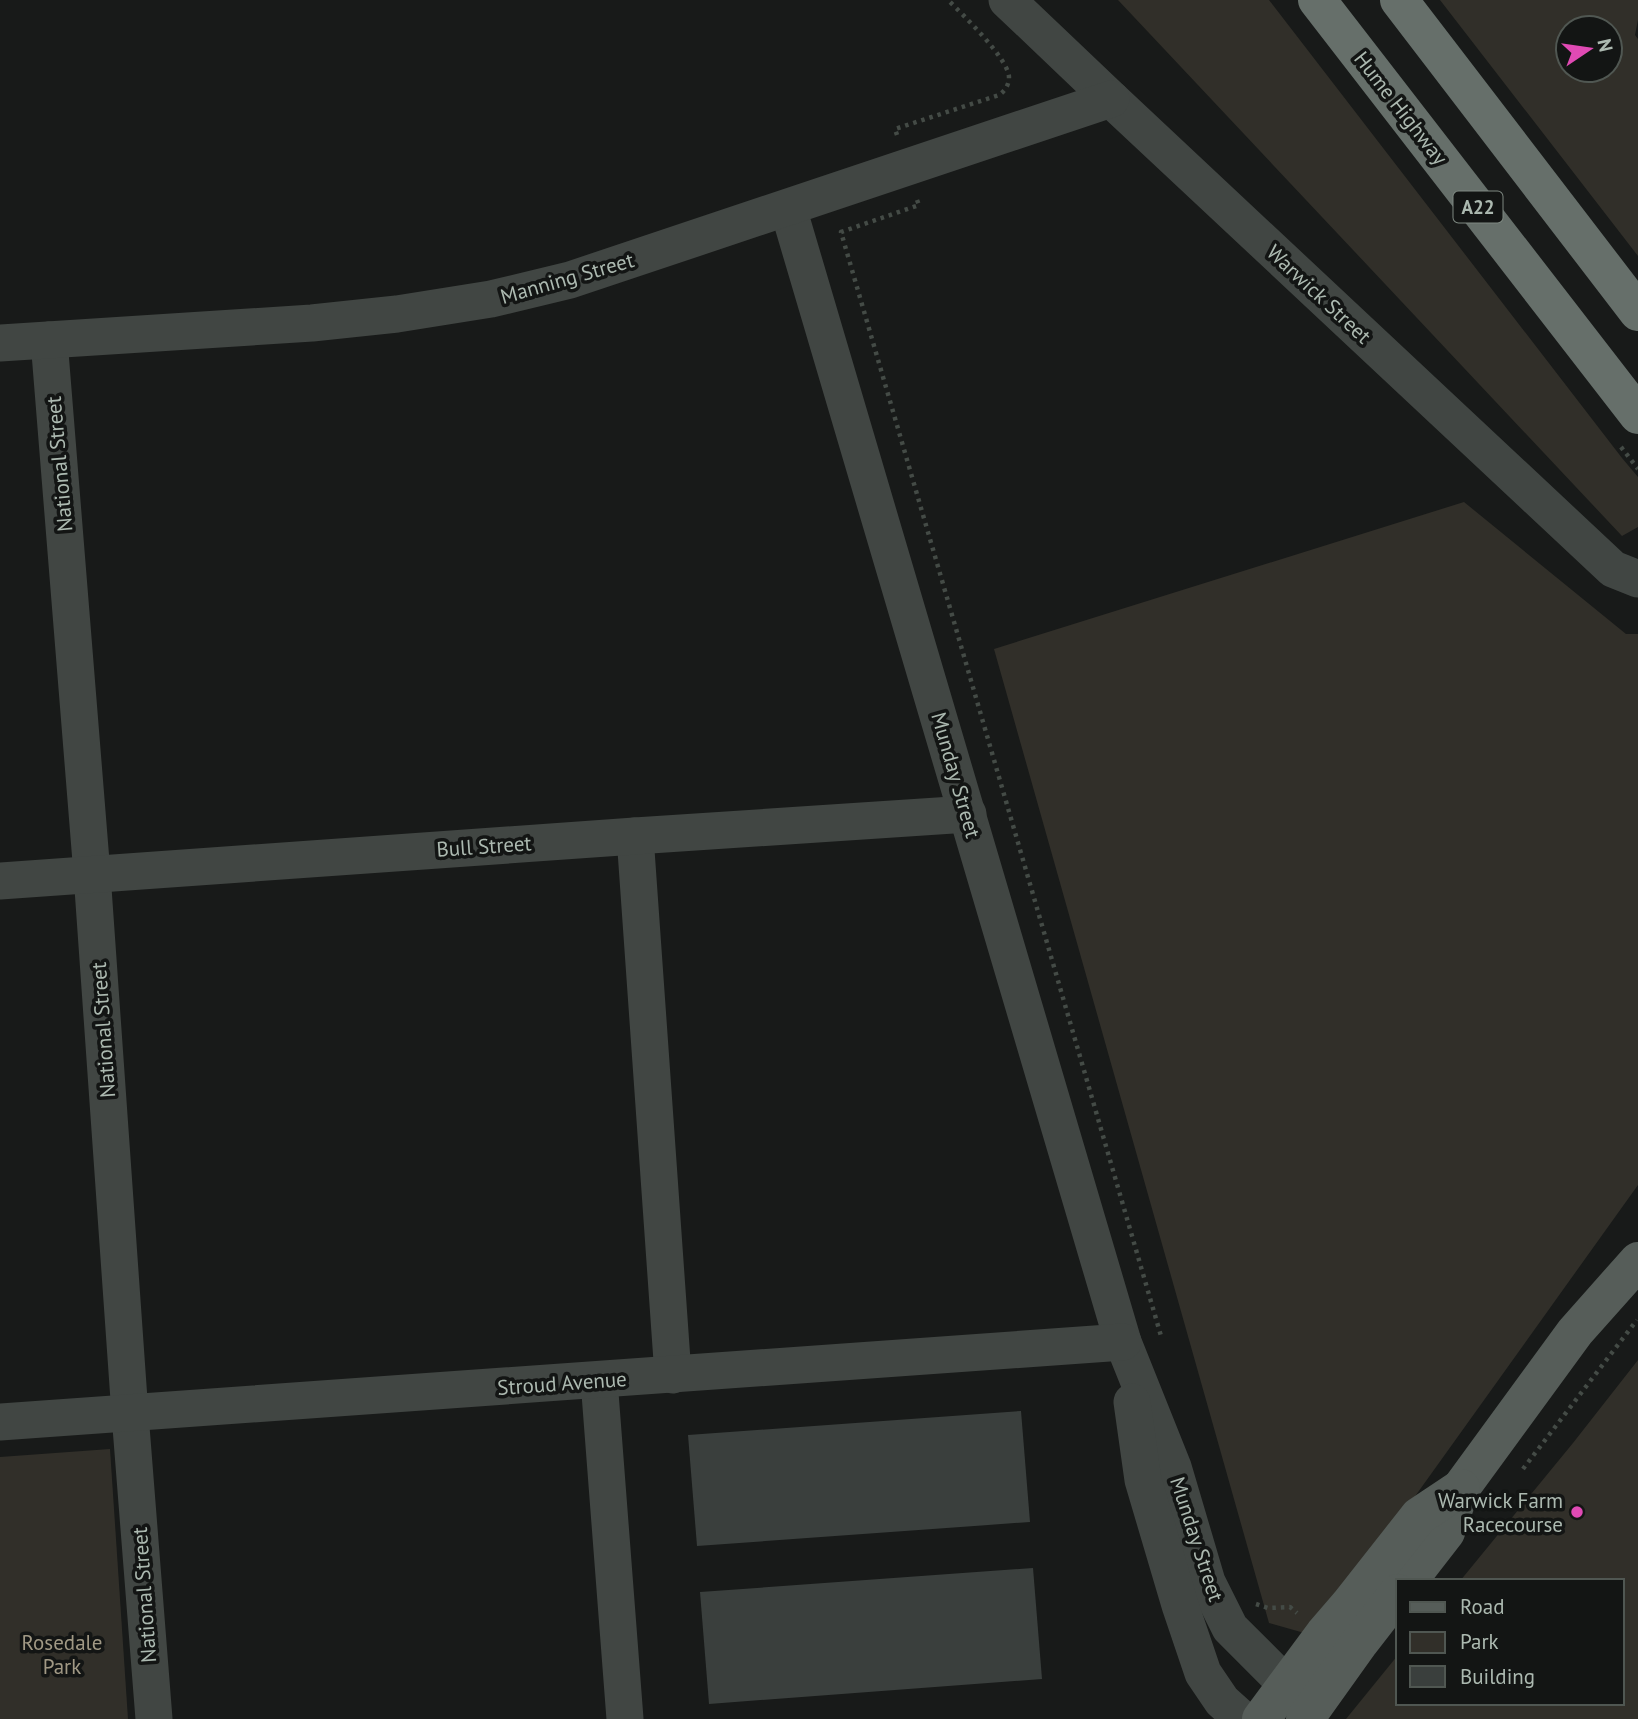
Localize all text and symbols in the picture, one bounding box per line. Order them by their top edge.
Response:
north arrow [1554,14,1624,84]
text: N [1592,36,1619,54]
street label: Hume Highway [1348,46,1454,170]
road number: A22 [1454,192,1502,223]
street label: Warwick Street [1261,239,1377,349]
street label: Manning Street [497,246,637,310]
street label: National Street [40,395,78,533]
street label: Munday Street [925,709,987,841]
street label: Bull Street [436,829,532,863]
street label: National Street [85,961,121,1099]
street label: Stroud Avenue [496,1365,628,1401]
street label: Munday Street [1164,1473,1230,1605]
place label: Warwick Farm Racecourse [1438,1487,1563,1538]
marker: Warwick Farm Racecourse [1569,1504,1585,1520]
street label: National Street [126,1526,162,1664]
legend [1396,1579,1624,1705]
text: Road [1460,1593,1504,1620]
text: Park [1460,1628,1499,1655]
park label: Rosedale Park [22,1629,102,1680]
text: Building [1460,1663,1535,1690]

